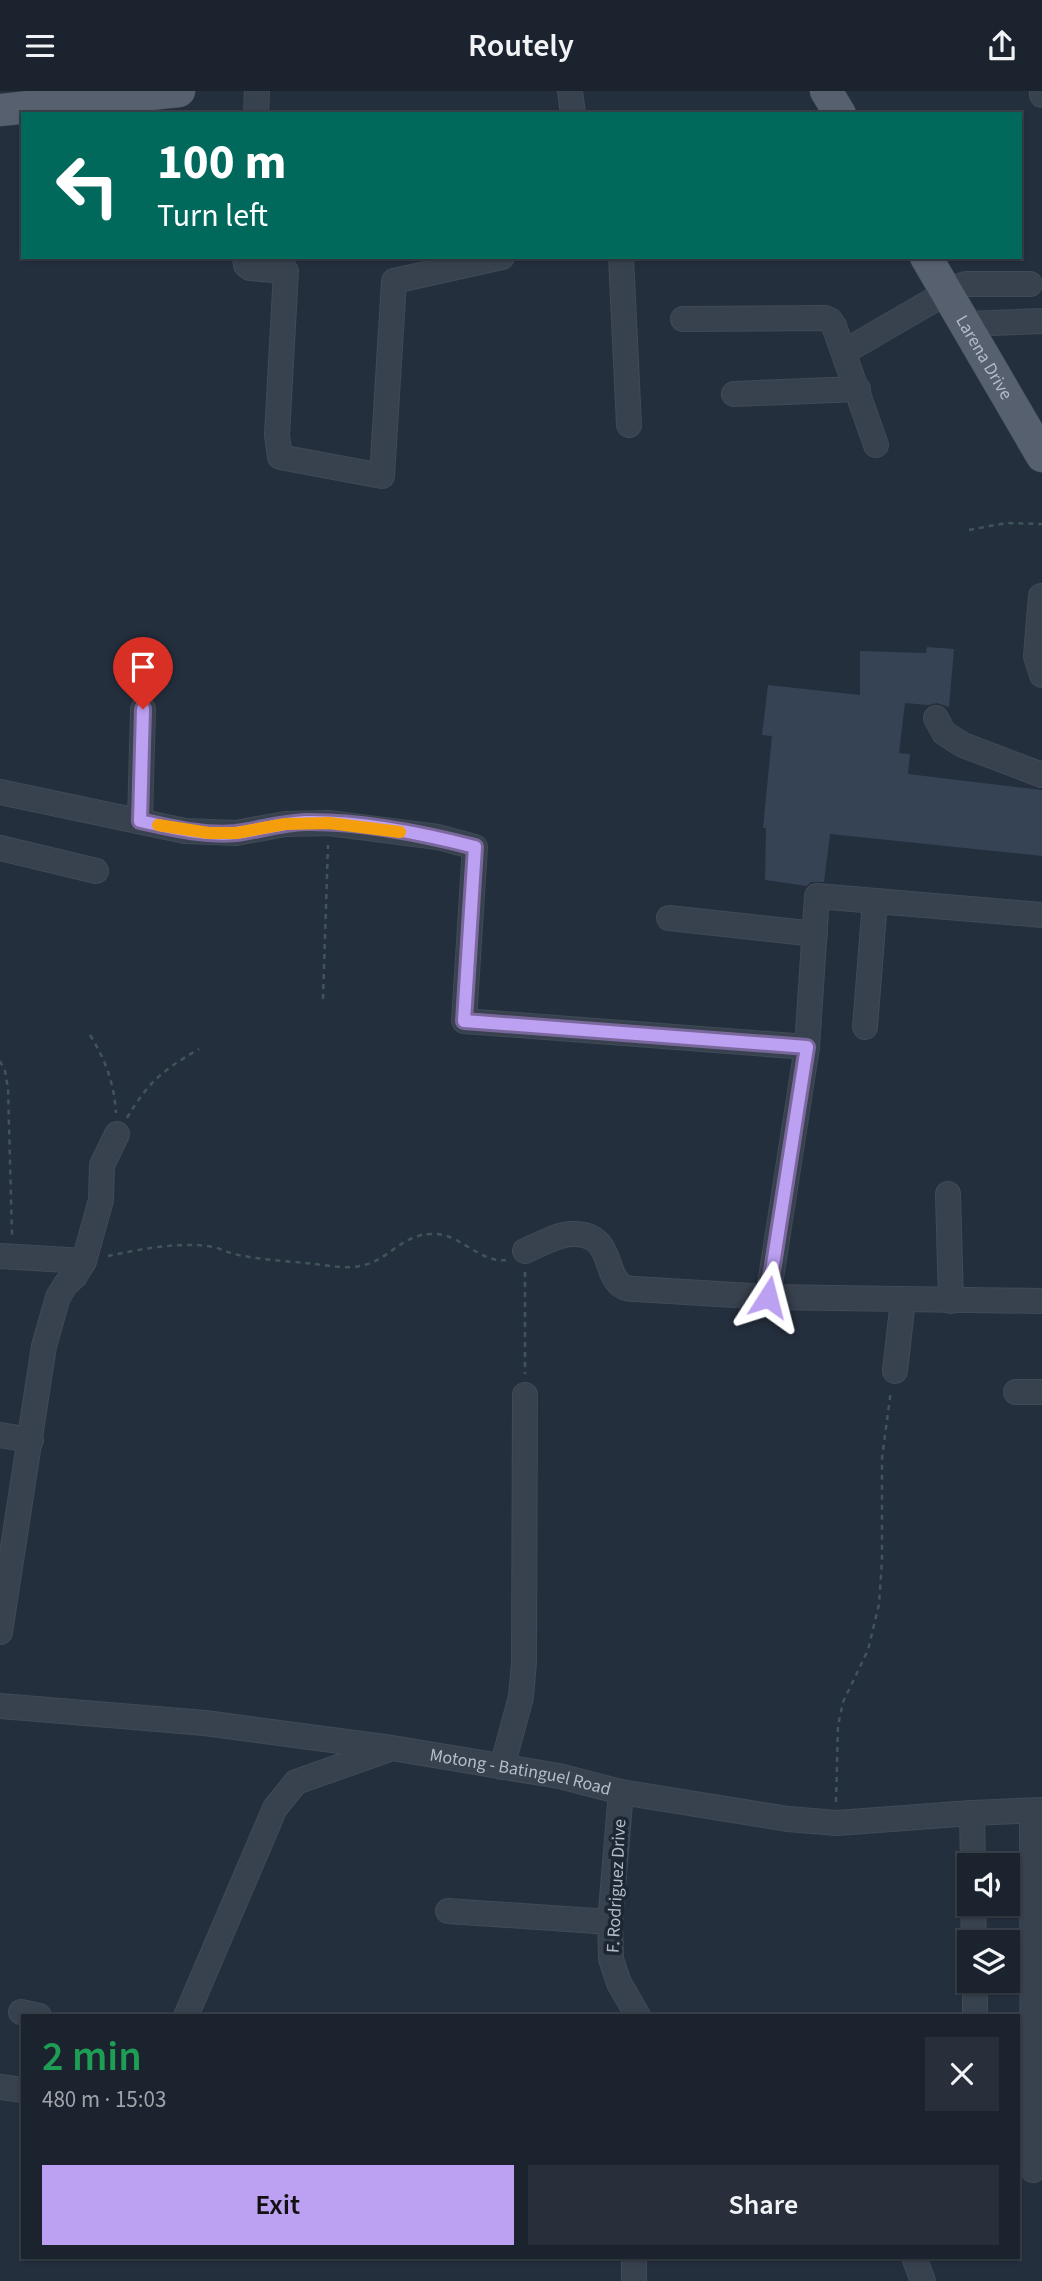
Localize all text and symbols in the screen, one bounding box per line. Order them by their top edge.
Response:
text: Routely [468,23,574,69]
icon: menu [21,27,59,65]
icon: share [983,27,1021,65]
text: 100 m [157,128,286,198]
icon: left [42,140,133,231]
text: Turn left [157,193,268,239]
street label: Larena Drive [949,310,1019,405]
pin [113,637,173,709]
icon: arrive [124,648,162,686]
position arrow [731,1260,805,1334]
street label: Motong - Batinguel Road [428,1743,614,1802]
street label: F. Rodriguez Drive [601,1818,632,1954]
map controls [957,1853,1020,1993]
button: sound [957,1853,1020,1916]
button: layers [957,1930,1020,1993]
text: 2 min [42,2027,142,2087]
button: close [925,2037,999,2111]
text: 480 m · 15:03 [42,2083,166,2116]
button: Exit [42,2165,514,2245]
button: Share [528,2165,999,2245]

